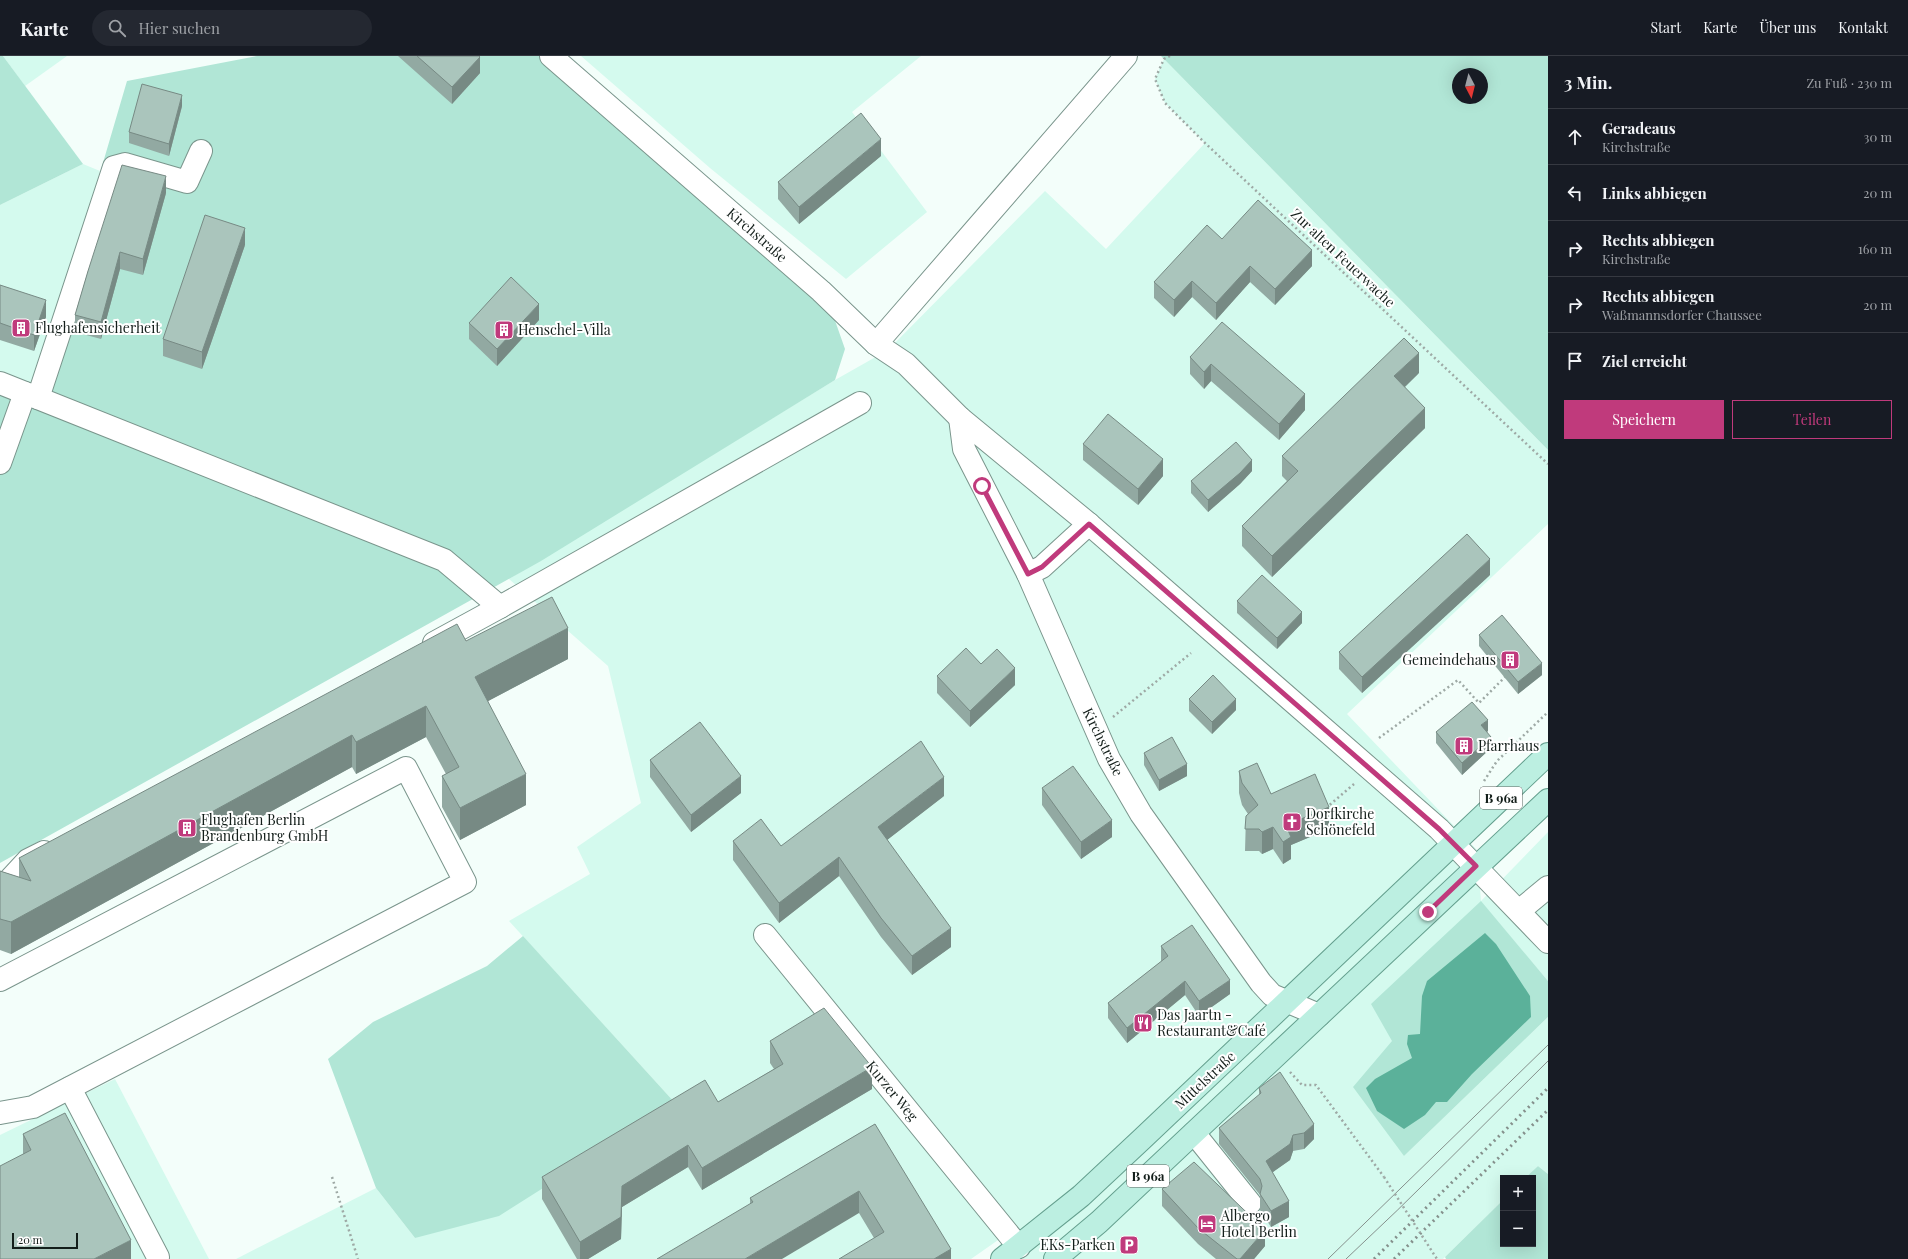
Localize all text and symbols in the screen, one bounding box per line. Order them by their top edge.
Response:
search box [92,10,372,46]
text: Karte [20,15,68,41]
icon: search [106,17,128,39]
text: Hier suchen [138,18,220,38]
text: Start [1650,18,1681,37]
text: Karte [1703,18,1738,37]
text: Über uns [1760,18,1816,37]
text: Kontakt [1838,18,1888,37]
north arrow [1452,68,1488,104]
text: 3 Min. [1564,71,1612,93]
text: Zu Fuß · 230 m [1806,74,1892,91]
text: Geradeaus [1602,118,1676,138]
icon: ahead [1564,126,1586,148]
text: 30 m [1864,128,1892,145]
text: Kirchstraße [1602,138,1671,155]
icon: left [1564,182,1586,204]
text: Links abbiegen [1602,183,1707,203]
text: 20 m [1863,184,1892,201]
street label: Kirchstraße [723,203,791,266]
street label: Zur alten Feuerwache [1287,204,1400,311]
text: Rechts abbiegen [1602,230,1715,250]
icon: right [1564,238,1586,260]
text: 160 m [1858,240,1892,257]
text: Kirchstraße [1602,250,1671,267]
text: Rechts abbiegen [1602,286,1715,306]
icon: right [1564,294,1586,316]
text: 20 m [1863,296,1892,313]
text: Waßmannsdorfer Chaussee [1602,306,1762,323]
building icon: Flughafensicherheit [10,317,32,339]
place label: Flughafensicherheit [35,318,161,337]
building icon: Henschel-Villa [493,319,515,341]
place label: Henschel-Villa [518,320,611,339]
icon: arrive [1564,350,1586,372]
text: Ziel erreicht [1602,351,1687,371]
button: Speichern [1564,400,1724,439]
button: Teilen [1732,400,1892,439]
route start [973,477,991,495]
building icon: Gemeindehaus [1499,649,1521,671]
place label: Gemeindehaus [1402,650,1496,669]
street label: Kirchstraße [1079,704,1128,779]
building icon: Pfarrhaus [1453,735,1475,757]
place label: Pfarrhaus [1478,736,1539,755]
road number: B 96a [1480,787,1522,809]
place label: Dorfkirche Schönefeld [1306,804,1375,839]
place label: Flughafen Berlin Brandenburg GmbH [201,810,329,845]
church icon: Dorfkirche Schönefeld [1281,811,1303,833]
building icon: Flughafen Berlin Brandenburg GmbH [176,817,198,839]
route end [1419,903,1437,921]
place label: Das Jaartn - Restaurant&Café [1157,1005,1266,1040]
restaurant icon: Das Jaartn - Restaurant&Café [1132,1012,1154,1034]
street label: Mittelstraße [1170,1047,1239,1113]
street label: Kurzer Weg [862,1057,923,1125]
road number: B 96a [1127,1165,1169,1187]
map controls [1500,1175,1536,1247]
button: + [1500,1175,1536,1211]
place label: Albergo Hotel Berlin [1220,1206,1297,1241]
button: − [1500,1211,1536,1247]
hotel icon: Albergo Hotel Berlin [1196,1213,1218,1235]
scale bar [12,1231,78,1250]
text: 20 m [18,1232,42,1247]
parking icon: EKs-Parken [1118,1234,1140,1256]
place label: EKs-Parken [1040,1235,1116,1254]

